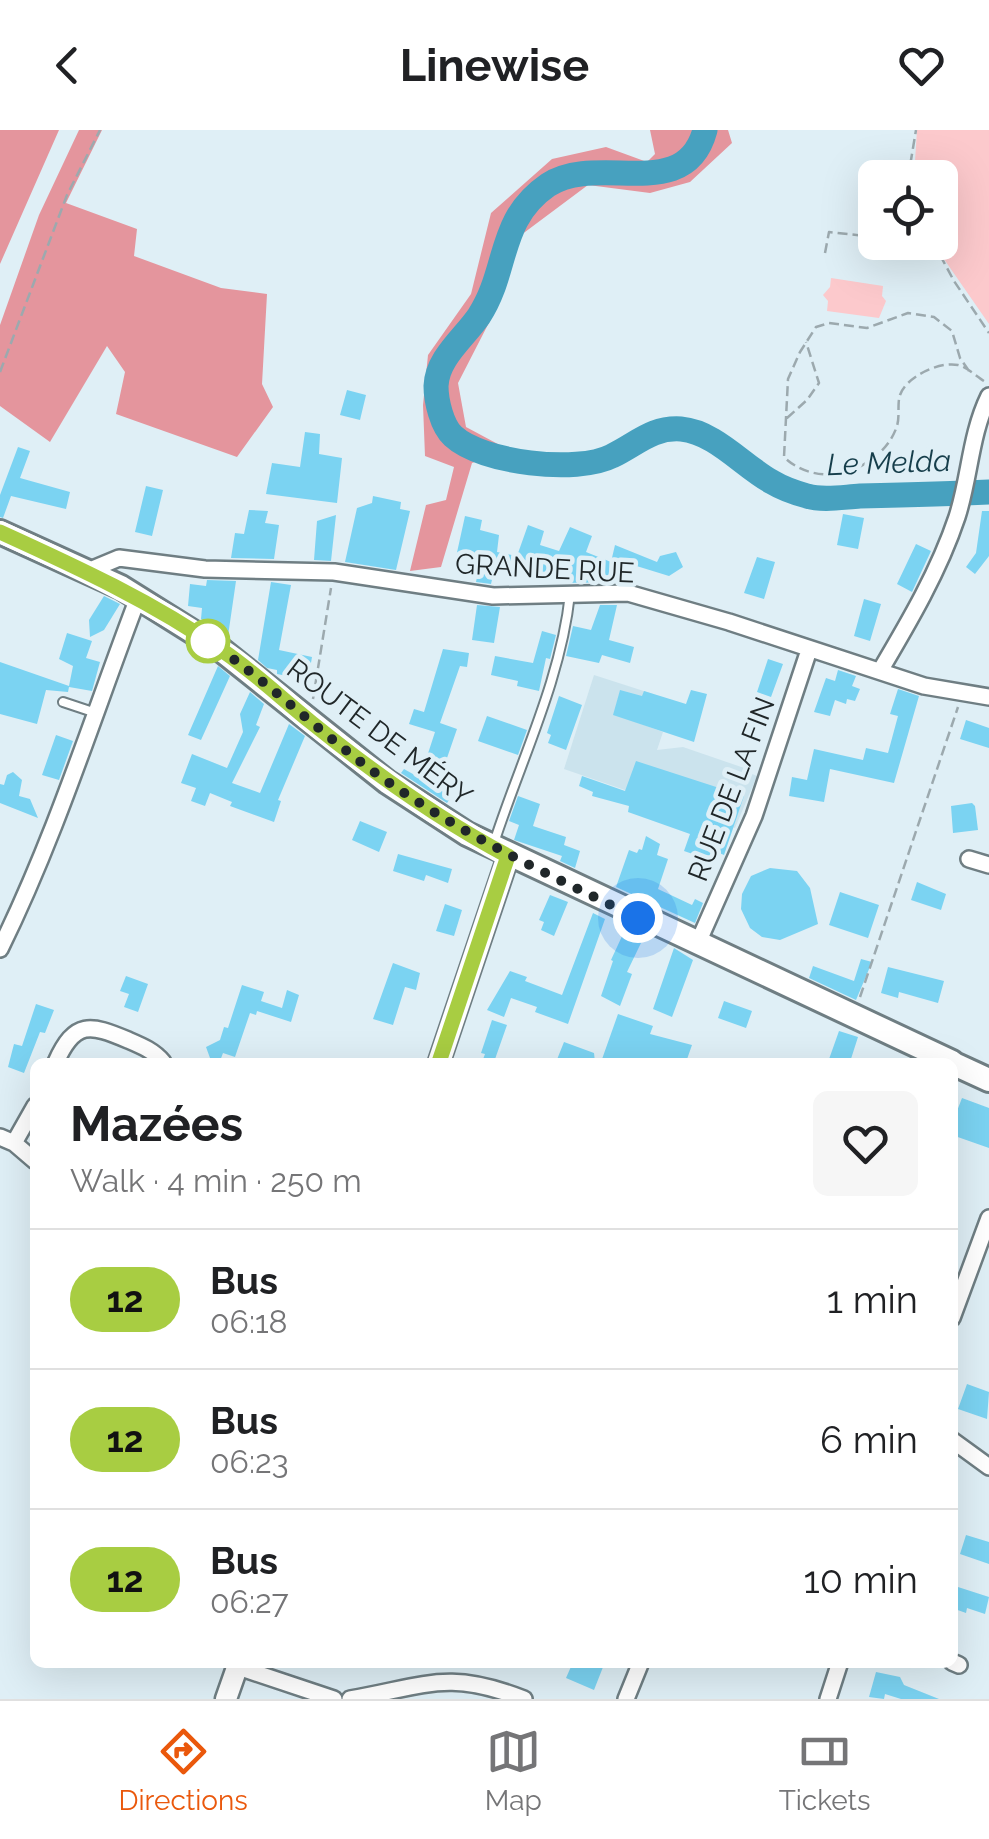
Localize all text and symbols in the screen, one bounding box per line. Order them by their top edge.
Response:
icon: back [40,38,95,93]
icon: heart [894,38,949,93]
text: Linewise [400,39,589,92]
map controls [858,160,958,260]
button: locate [858,160,958,260]
water label: Le Melda [826,443,952,482]
street label: GRANDE RUE [454,547,635,590]
unlabelled marker [187,620,229,662]
street label: ROUTE DE MÉRY [281,652,479,813]
street label: RUE DE LA FIN [681,693,782,886]
your location [613,893,663,943]
button: heart [813,1091,918,1196]
text: Mazées [70,1096,243,1152]
text: Walk · 4 min · 250 m [70,1162,362,1199]
text: Bus [210,1258,278,1303]
text: 1 min [827,1277,918,1322]
text: 12 [106,1279,144,1320]
text: 06:18 [210,1303,288,1340]
text: Bus [210,1398,278,1443]
text: 6 min [820,1417,918,1462]
text: 12 [106,1419,144,1460]
text: 06:23 [210,1443,289,1480]
text: Bus [210,1538,278,1583]
text: 10 min [803,1557,918,1602]
text: 12 [106,1559,144,1600]
text: 06:27 [210,1583,289,1620]
tab: Directions [118,1724,248,1817]
tab: Map [485,1724,542,1817]
tab: Tickets [779,1724,871,1817]

